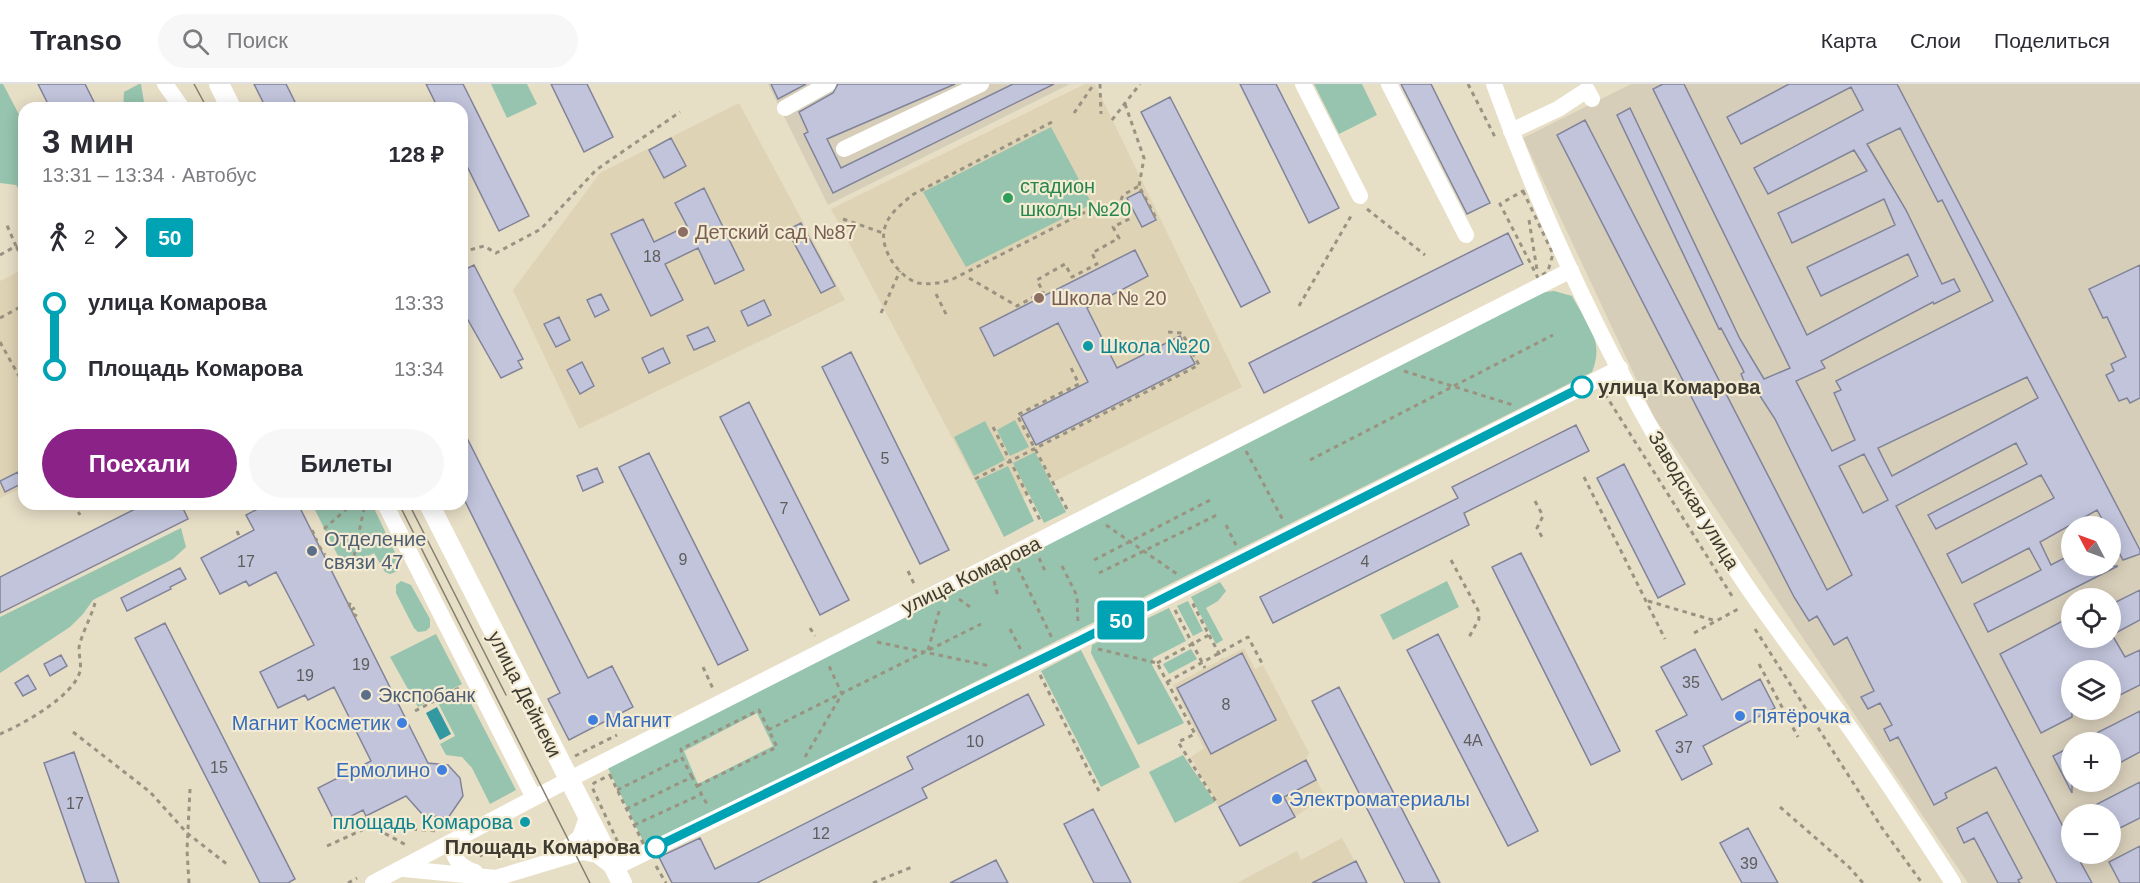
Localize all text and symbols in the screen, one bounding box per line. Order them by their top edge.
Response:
search box [158,14,578,68]
text: Transo [30,25,122,56]
icon: search [179,25,212,58]
text: Поиск [227,28,288,53]
text: Карта [1821,29,1877,52]
text: Слои [1910,29,1961,52]
text: Поделиться [1994,29,2110,52]
text: 3 мин [42,123,134,160]
text: 128 ₽ [388,142,444,167]
text: 13:31 – 13:34 · Автобус [42,164,256,186]
place label: стадион школы №20 [1020,175,1131,220]
marker: стадион школы №20 [1001,191,1015,205]
icon: walk [42,221,75,254]
icon: forward [104,221,137,254]
place label: Детский сад №87 [695,221,857,243]
marker: Детский сад №87 [676,225,690,239]
text: 2 [84,226,95,248]
text: 50 [158,226,181,249]
house number: 18 [643,248,661,265]
place label: Школа № 20 [1051,287,1167,309]
text: улица Комарова [88,290,267,315]
marker: Школа № 20 [1032,291,1046,305]
text: 13:33 [394,292,444,314]
place label: Школа №20 [1100,335,1210,357]
marker: Школа №20 [1081,339,1095,353]
text: Площадь Комарова [88,356,303,381]
text: 13:34 [394,358,444,380]
marker: улица Комарова [1571,376,1593,398]
place label: улица Комарова [1598,376,1761,398]
street label: Заводская улица [1644,427,1744,574]
button: Поехали [42,429,237,498]
button: Билеты [249,429,444,498]
house number: 5 [881,450,890,467]
house number: 7 [780,500,789,517]
north arrow [2061,516,2121,576]
map controls [2061,516,2121,864]
place label: Отделение связи 47 [324,528,426,573]
street label: улица Комарова [898,531,1045,618]
marker: Отделение связи 47 [305,544,319,558]
house number: 9 [679,551,688,568]
house number: 17 [237,553,255,570]
house number: 4 [1361,553,1370,570]
button: locate [2061,588,2121,648]
line badge: 50 [1094,600,1148,640]
text: 50 [1109,609,1133,632]
street label: улица Дейнеки [484,627,566,761]
house number: 19 [352,656,370,673]
button: layers [2061,660,2121,720]
house number: 19 [296,667,314,684]
house number: 35 [1682,674,1700,691]
place label: Экспобанк [378,684,475,706]
marker: Экспобанк [359,688,373,702]
house number: 8 [1222,696,1231,713]
place label: Пятёрочка [1752,705,1851,727]
place label: Магнит [605,709,672,731]
marker: Пятёрочка [1733,709,1747,723]
place label: Магнит Косметик [232,712,390,734]
marker: Магнит [586,713,600,727]
marker: Магнит Косметик [395,716,409,730]
house number: 4А [1463,732,1483,749]
button: + [2061,732,2121,792]
house number: 10 [966,733,984,750]
house number: 37 [1675,739,1693,756]
house number: 15 [210,759,228,776]
place label: Ермолино [336,759,430,781]
marker: Ермолино [435,763,449,777]
place label: Электроматериалы [1289,788,1470,810]
marker: Электроматериалы [1270,792,1284,806]
house number: 17 [66,795,84,812]
button: − [2061,804,2121,864]
place label: площадь Комарова [333,811,514,833]
marker: площадь Комарова [518,815,532,829]
house number: 12 [812,825,830,842]
place label: Площадь Комарова [445,836,641,858]
marker: Площадь Комарова [645,836,667,858]
house number: 39 [1740,855,1758,872]

